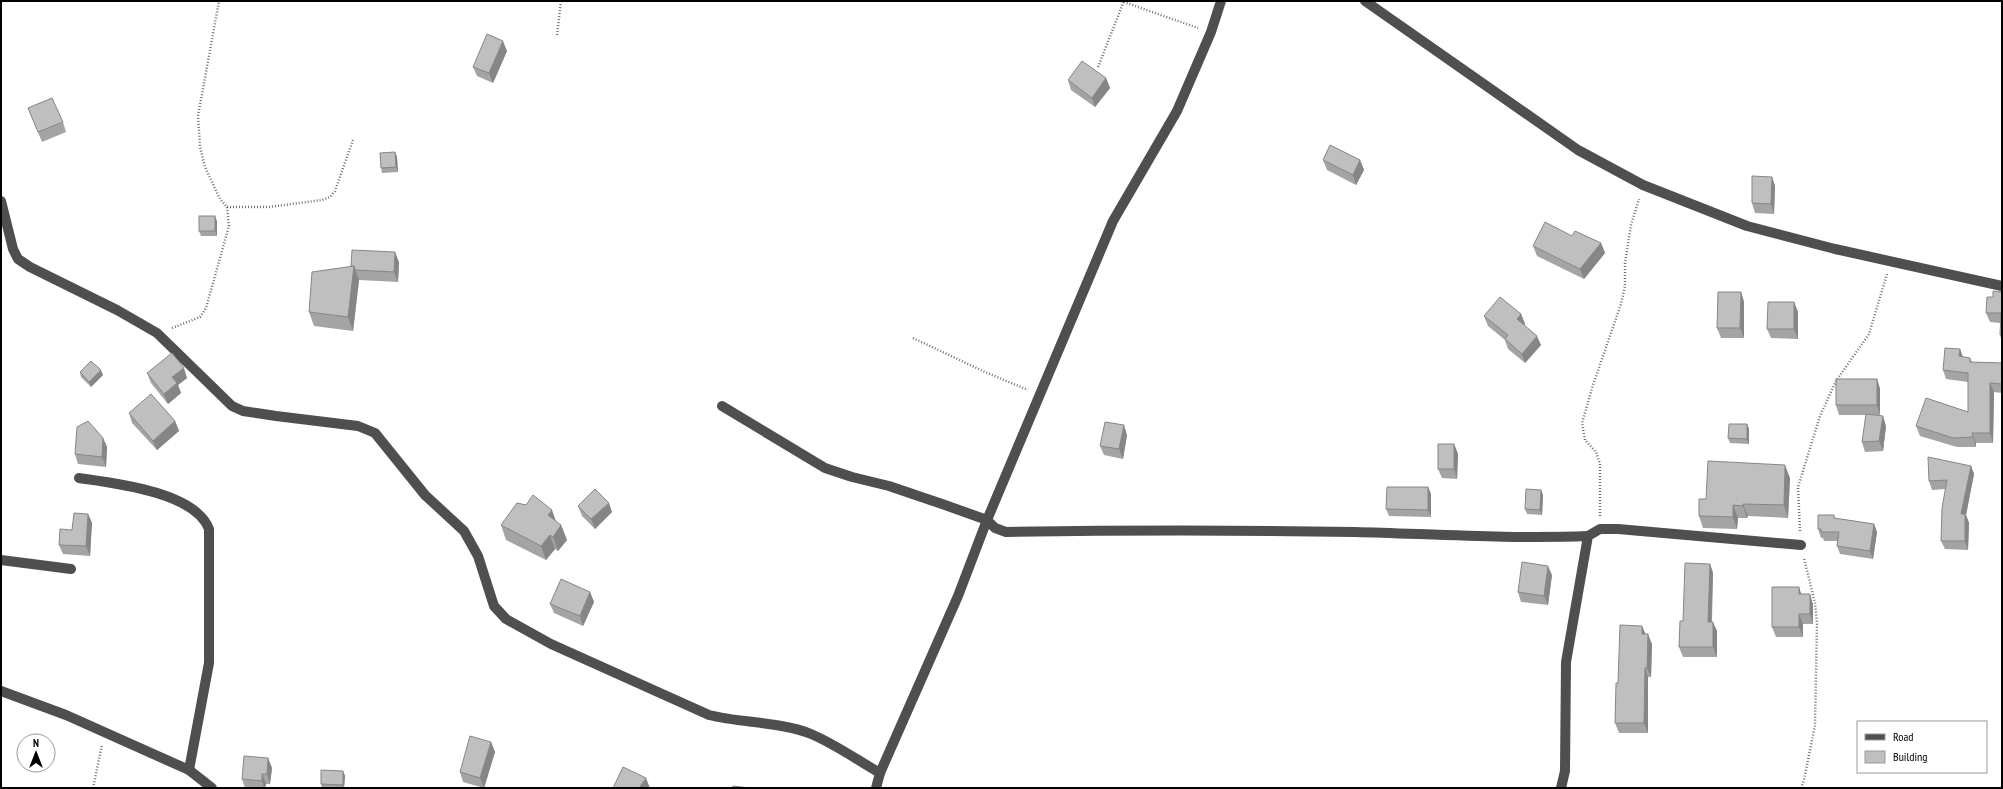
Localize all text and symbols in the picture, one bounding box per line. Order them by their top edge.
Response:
legend [1857,721,1987,773]
text: Road [1893,729,1913,744]
north arrow [16,733,56,773]
text: N [33,736,39,750]
text: Building [1893,749,1928,764]

